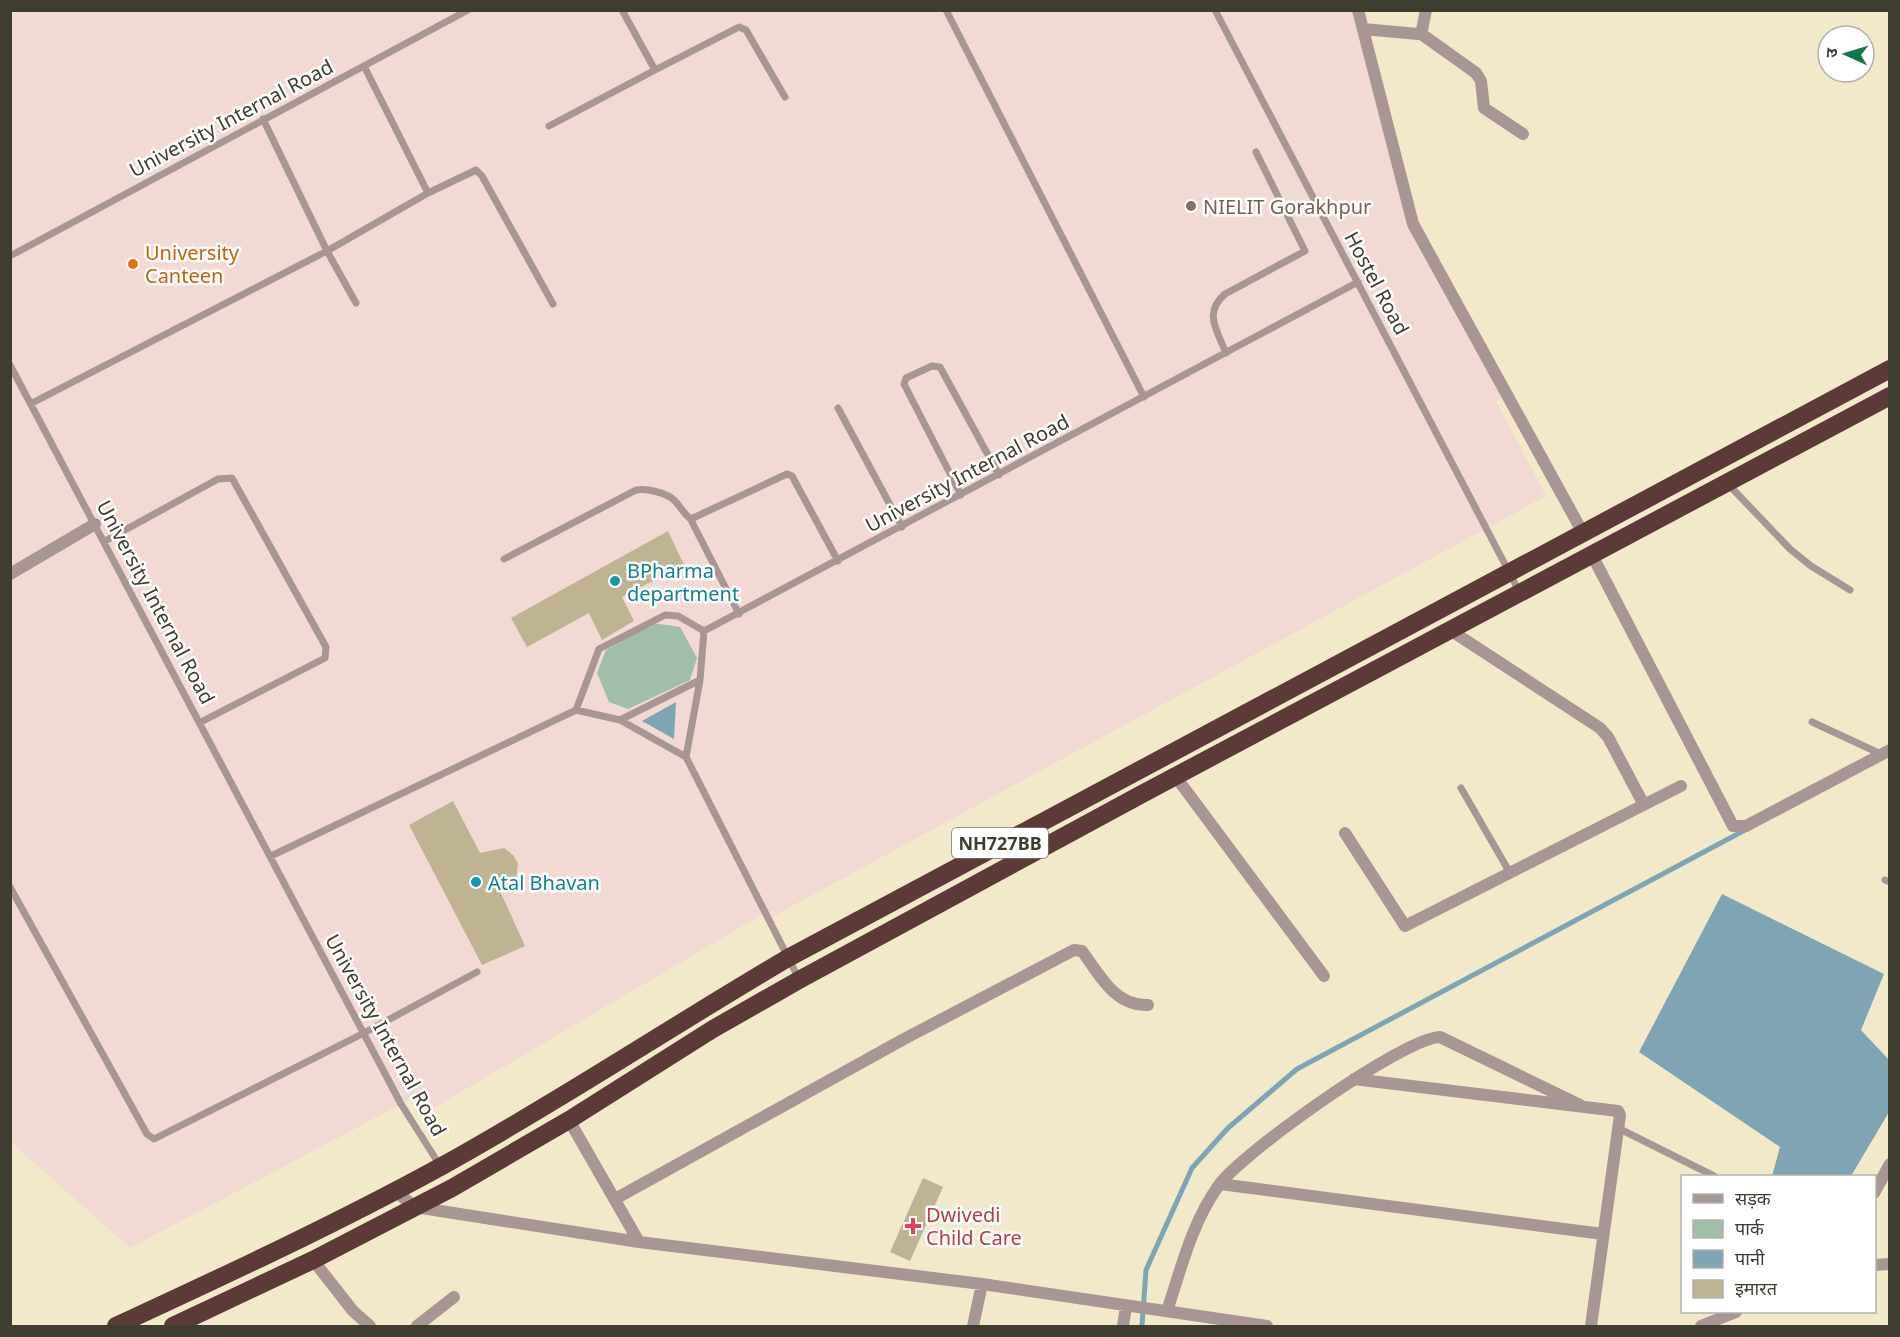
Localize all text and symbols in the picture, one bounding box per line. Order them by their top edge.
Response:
north arrow [1816,24,1876,84]
text: उ [1820,47,1842,58]
street label: University Internal Road [124,53,338,183]
place label: NIELIT Gorakhpur [1203,193,1371,220]
marker: NIELIT Gorakhpur [1184,199,1198,213]
street label: Hostel Road [1338,227,1416,339]
place label: University Canteen [145,239,240,289]
marker: University Canteen [126,257,140,271]
street label: University Internal Road [860,408,1074,538]
street label: University Internal Road [91,495,221,709]
place label: BPharma department [627,557,739,607]
marker: BPharma department [608,574,622,588]
road number: NH727BB [952,828,1048,858]
place label: Atal Bhavan [488,869,600,896]
marker: Atal Bhavan [469,875,483,889]
street label: University Internal Road [319,929,453,1141]
legend [1681,1175,1876,1313]
text: सड़क [1735,1186,1772,1210]
place label: Dwivedi Child Care [926,1201,1022,1251]
text: पार्क [1735,1216,1765,1240]
marker: Dwivedi Child Care [904,1217,922,1235]
text: पानी [1735,1246,1765,1270]
text: इमारत [1735,1276,1778,1300]

